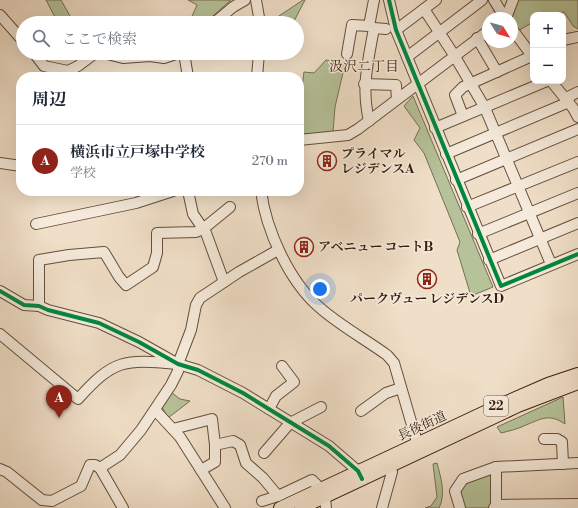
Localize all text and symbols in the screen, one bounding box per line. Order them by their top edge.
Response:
north arrow [482,12,518,48]
map controls [530,12,566,84]
button: + [530,12,566,48]
search box [16,16,304,60]
icon: search [30,27,52,49]
text: ここで検索 [62,30,137,49]
button: − [530,48,566,84]
district label: 汲沢二丁目 [329,58,399,76]
text: 周辺 [32,89,66,111]
text: 横浜市立戸塚中学校 [70,143,205,162]
place label: プライマル レジデンスA [341,146,415,177]
building icon: プライマル レジデンスA [316,150,338,172]
text: A [40,153,50,169]
text: 270 m [252,153,288,169]
text: 学校 [70,165,96,181]
building icon: アベニュー コートB [293,236,315,258]
place label: アベニュー コートB [318,239,434,255]
building icon: パークヴュー レジデンスD [416,268,438,290]
your location [310,279,330,299]
place label: パークヴュー レジデンスD [350,291,504,307]
pin: A [46,385,72,418]
road number: 22 [484,396,508,416]
street label: 長後街道 [395,408,449,444]

